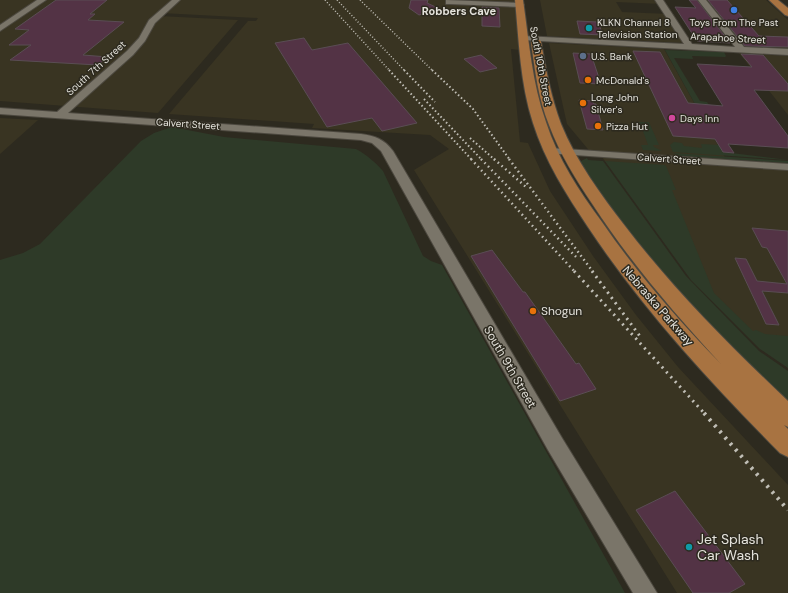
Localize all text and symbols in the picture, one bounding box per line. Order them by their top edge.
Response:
district label: Robbers Cave [422,4,497,18]
marker: Toys From The Past [729,5,739,15]
place label: KLKN Channel 8 Television Station [597,16,678,41]
place label: Toys From The Past [690,16,779,29]
marker: KLKN Channel 8 Television Station [584,23,594,33]
street label: South 10th Street [527,25,555,107]
street label: Arapahoe Street [690,30,766,46]
street label: South 7th Street [63,38,129,98]
place label: U.S. Bank [591,50,632,63]
marker: U.S. Bank [578,51,588,61]
place label: McDonald's [596,74,649,87]
marker: McDonald's [583,75,593,85]
place label: Long John Silver's [591,91,639,116]
marker: Long John Silver's [578,98,588,108]
place label: Days Inn [680,112,719,125]
marker: Days Inn [667,113,677,123]
street label: Calvert Street [156,115,221,133]
place label: Pizza Hut [606,120,648,133]
marker: Pizza Hut [593,121,603,131]
street label: Calvert Street [637,150,702,168]
street label: Nebraska Parkway [619,263,697,350]
place label: Shogun [541,303,582,319]
marker: Shogun [528,306,538,316]
street label: South 9th Street [480,323,540,411]
place label: Jet Splash Car Wash [697,530,764,564]
marker: Jet Splash Car Wash [684,542,694,552]

